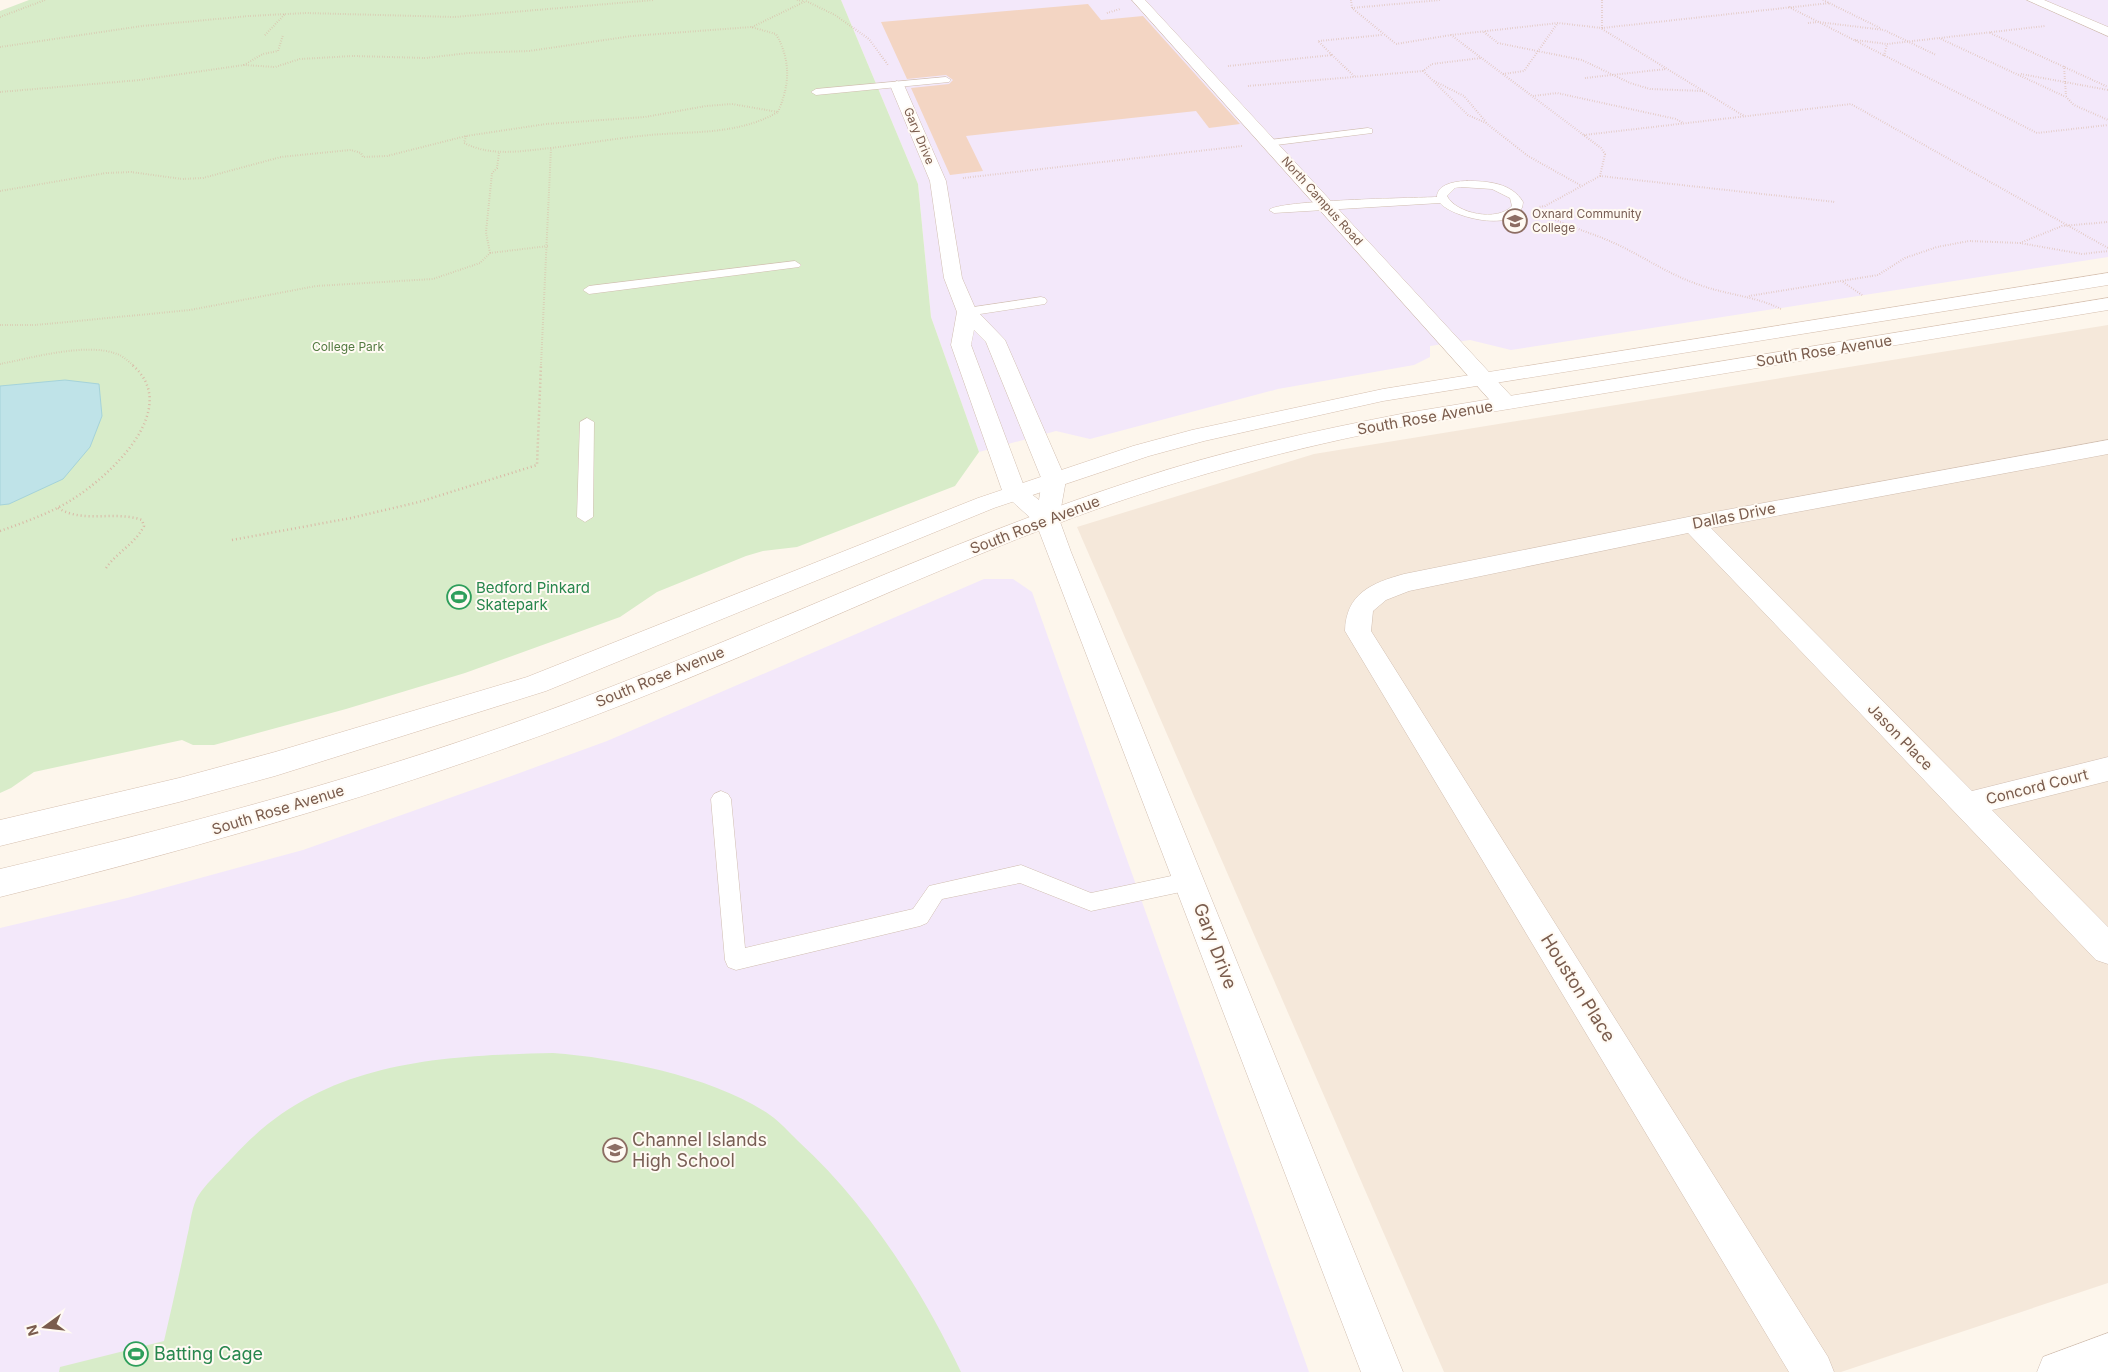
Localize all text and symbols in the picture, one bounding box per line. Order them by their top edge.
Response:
street label: Gary Drive [901,105,938,166]
street label: North Campus Road [1279,153,1366,248]
place label: Oxnard Community College [1532,206,1642,235]
school or university icon: Oxnard Community College [1502,208,1528,234]
street label: South Rose Avenue [1755,330,1893,371]
park label: College Park [312,339,385,354]
street label: South Rose Avenue [1356,396,1494,439]
street label: South Rose Avenue [967,491,1102,558]
street label: Dallas Drive [1691,498,1777,533]
place label: Bedford Pinkard Skatepark [476,578,590,614]
sports icon: Bedford Pinkard Skatepark [446,584,472,610]
street label: South Rose Avenue [593,642,727,711]
street label: Jason Place [1864,699,1937,774]
street label: Concord Court [1984,765,2090,808]
street label: South Rose Avenue [209,780,346,839]
street label: Gary Drive [1189,900,1241,992]
street label: Houston Place [1537,930,1620,1046]
place label: Channel Islands High School [632,1129,767,1171]
school or university icon: Channel Islands High School [602,1137,628,1163]
north arrow [20,1302,70,1352]
text: N [22,1323,42,1338]
sports icon: Batting Cage [123,1341,149,1367]
place label: Batting Cage [154,1343,263,1364]

